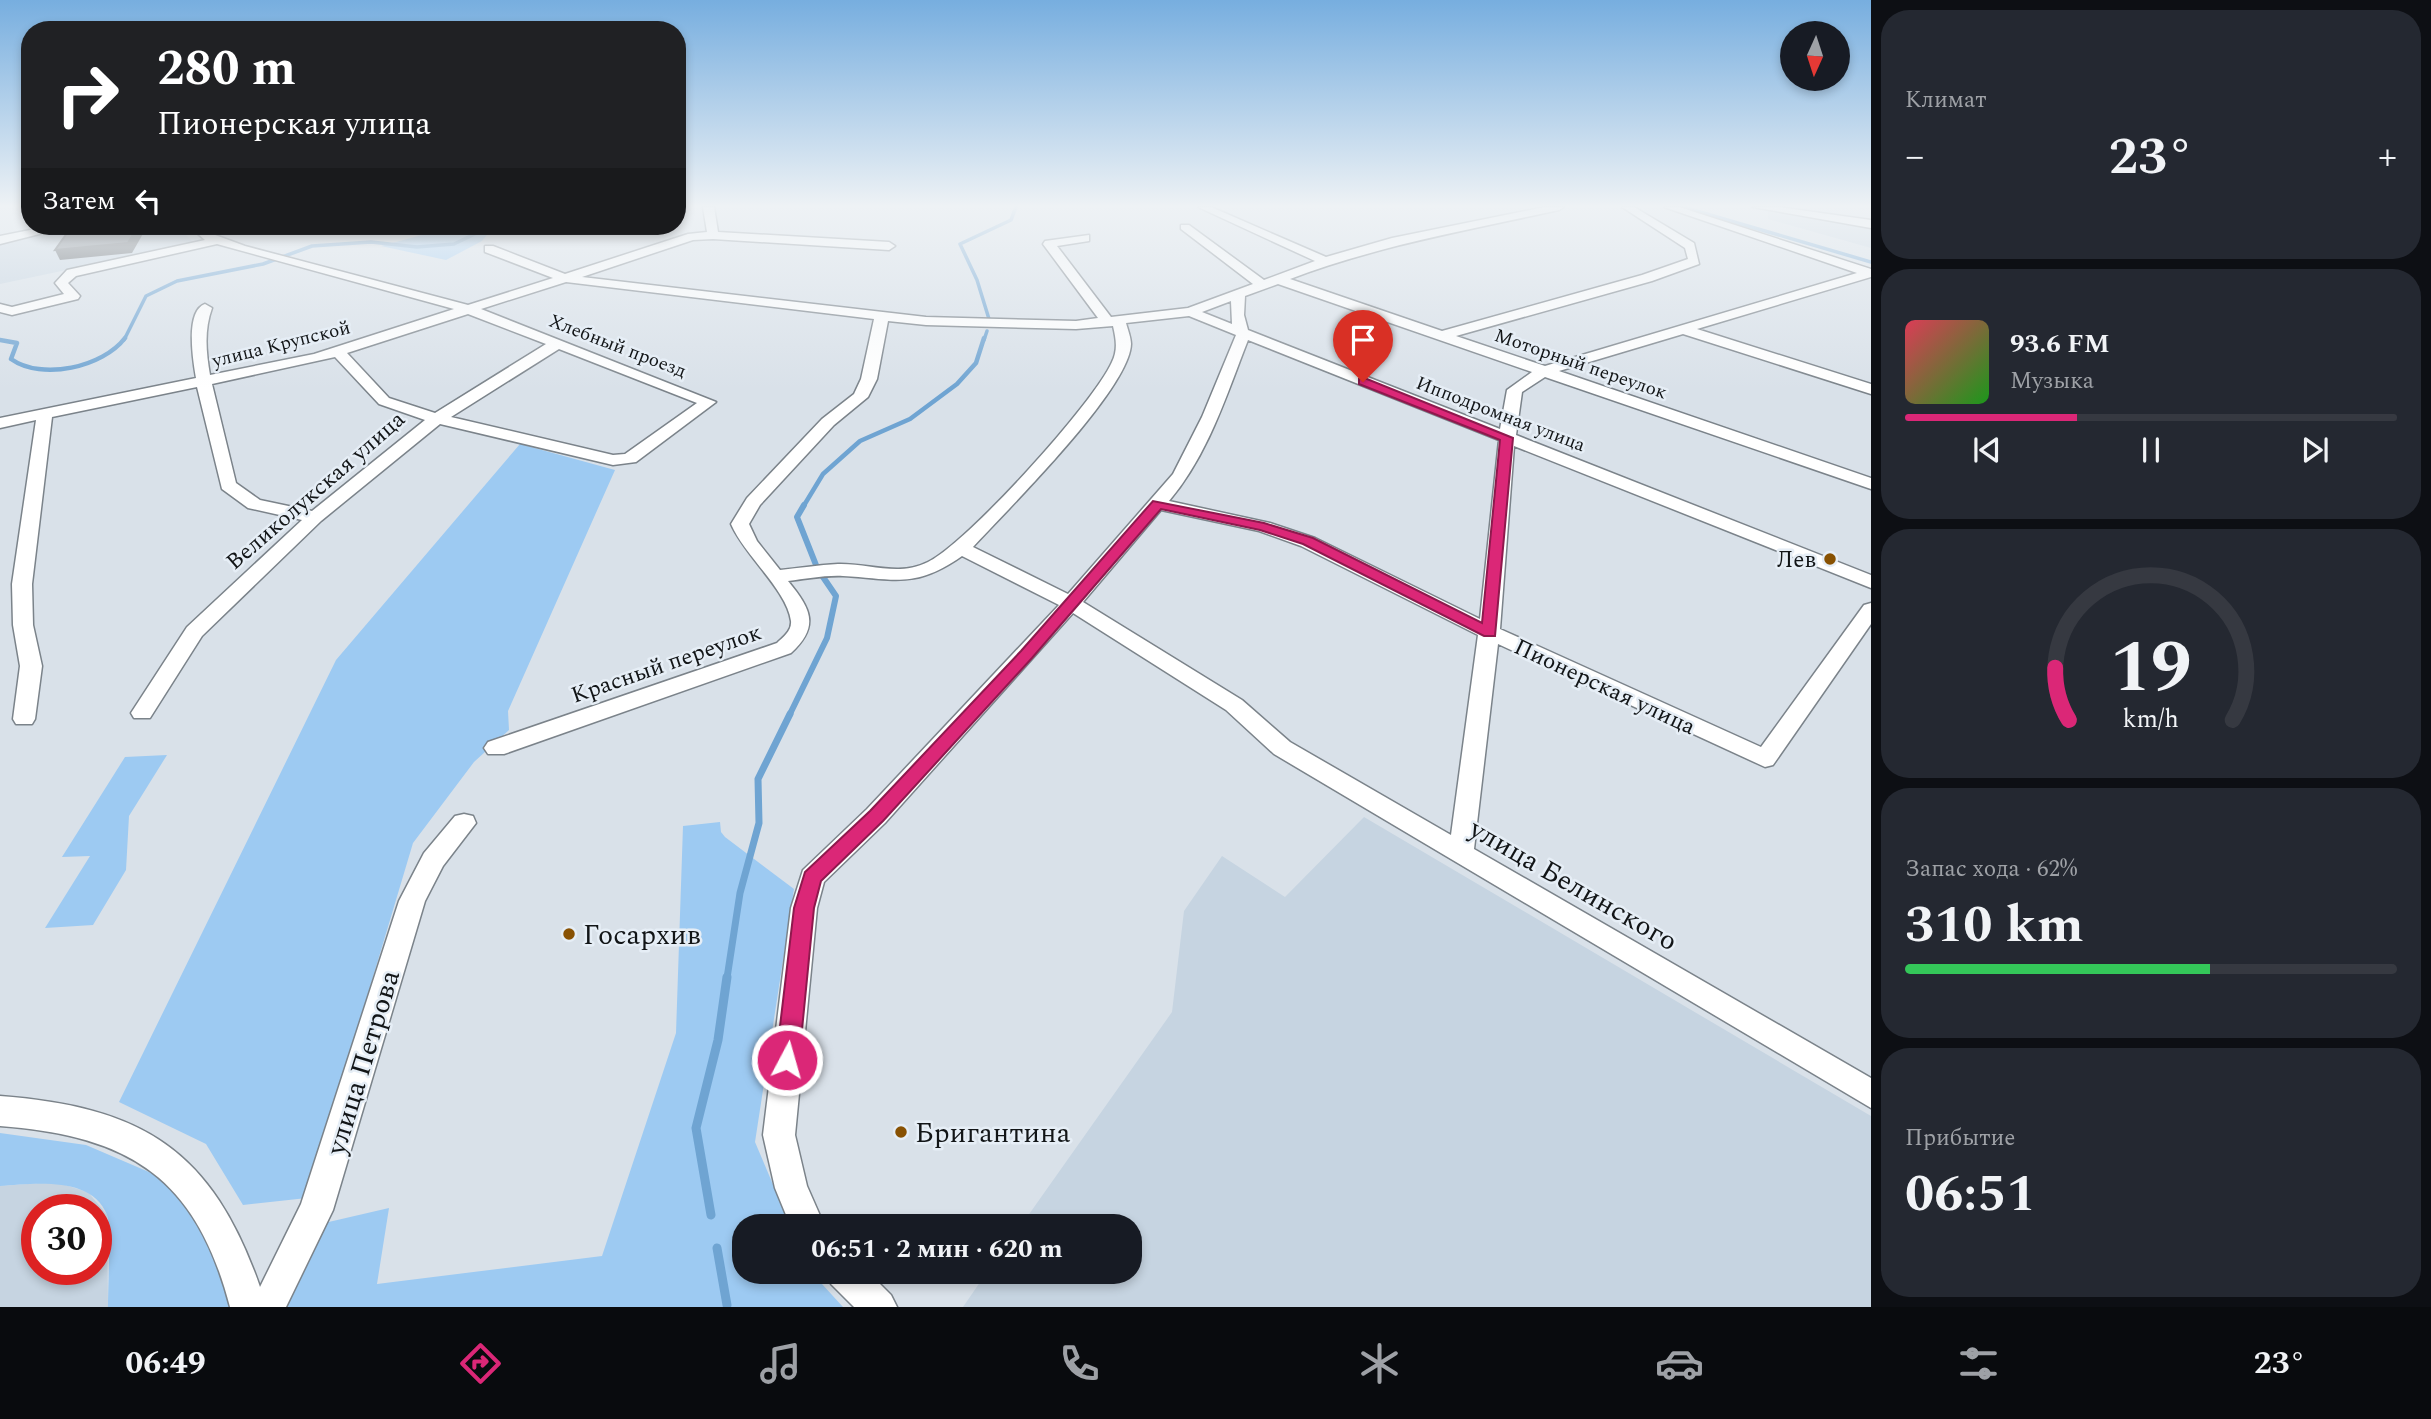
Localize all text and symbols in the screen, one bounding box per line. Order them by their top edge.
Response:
north arrow [1780,21,1850,91]
map controls [1780,21,1850,91]
text: 280 m [157,32,296,107]
icon: right [42,49,133,140]
text: Климат [1905,83,1987,118]
text: Пионерская улица [157,100,431,149]
text: 23° [2109,118,2193,197]
text: − [1905,128,1924,186]
text: + [2378,128,2397,186]
text: Затем [42,181,115,221]
icon: left [129,182,167,220]
street label: Хлебный проезд [544,307,690,386]
pin [1333,310,1393,382]
street label: улица Крупской [208,313,354,376]
icon: arrive [1344,321,1382,359]
street label: Моторный переулок [1490,321,1671,408]
text: 93.6 FM [2010,324,2110,364]
text: Музыка [2010,364,2094,399]
street label: Ипподромная улица [1412,369,1590,460]
street label: Великолукская улица [218,403,414,579]
icon: previous [1968,431,2006,469]
icon: pause [2132,431,2170,469]
icon: next [2296,431,2334,469]
place label: Лев [1777,543,1816,578]
marker: Лев [1822,551,1838,567]
text: 19 [2110,613,2192,724]
street label: Красный переулок [566,615,767,713]
street label: Пионерская улица [1508,630,1701,745]
text: km/h [2123,700,2179,738]
street label: улица Белинского [1460,808,1686,963]
text: Запас хода · 62% [1905,852,2077,887]
text: 310 km [1905,886,2084,965]
place label: Госархив [583,914,701,957]
marker: Госархив [561,926,577,942]
street label: улица Петрова [315,964,412,1161]
position arrow [750,1023,824,1097]
place label: Бригантина [915,1112,1071,1155]
text: Прибытие [1905,1121,2016,1156]
marker: Бригантина [893,1124,909,1140]
text: 06:51 [1905,1155,2036,1234]
speed limit sign: 30 [21,1194,112,1285]
text: 06:51 · 2 мин · 620 m [811,1229,1063,1269]
text: 06:49 [125,1339,206,1388]
icon: directions [456,1339,505,1388]
icon: music [756,1339,805,1388]
icon: phone [1055,1339,1104,1388]
icon: climate [1355,1339,1404,1388]
icon: car [1655,1339,1704,1388]
icon: filters [1954,1339,2003,1388]
text: 23° [2254,1339,2306,1388]

